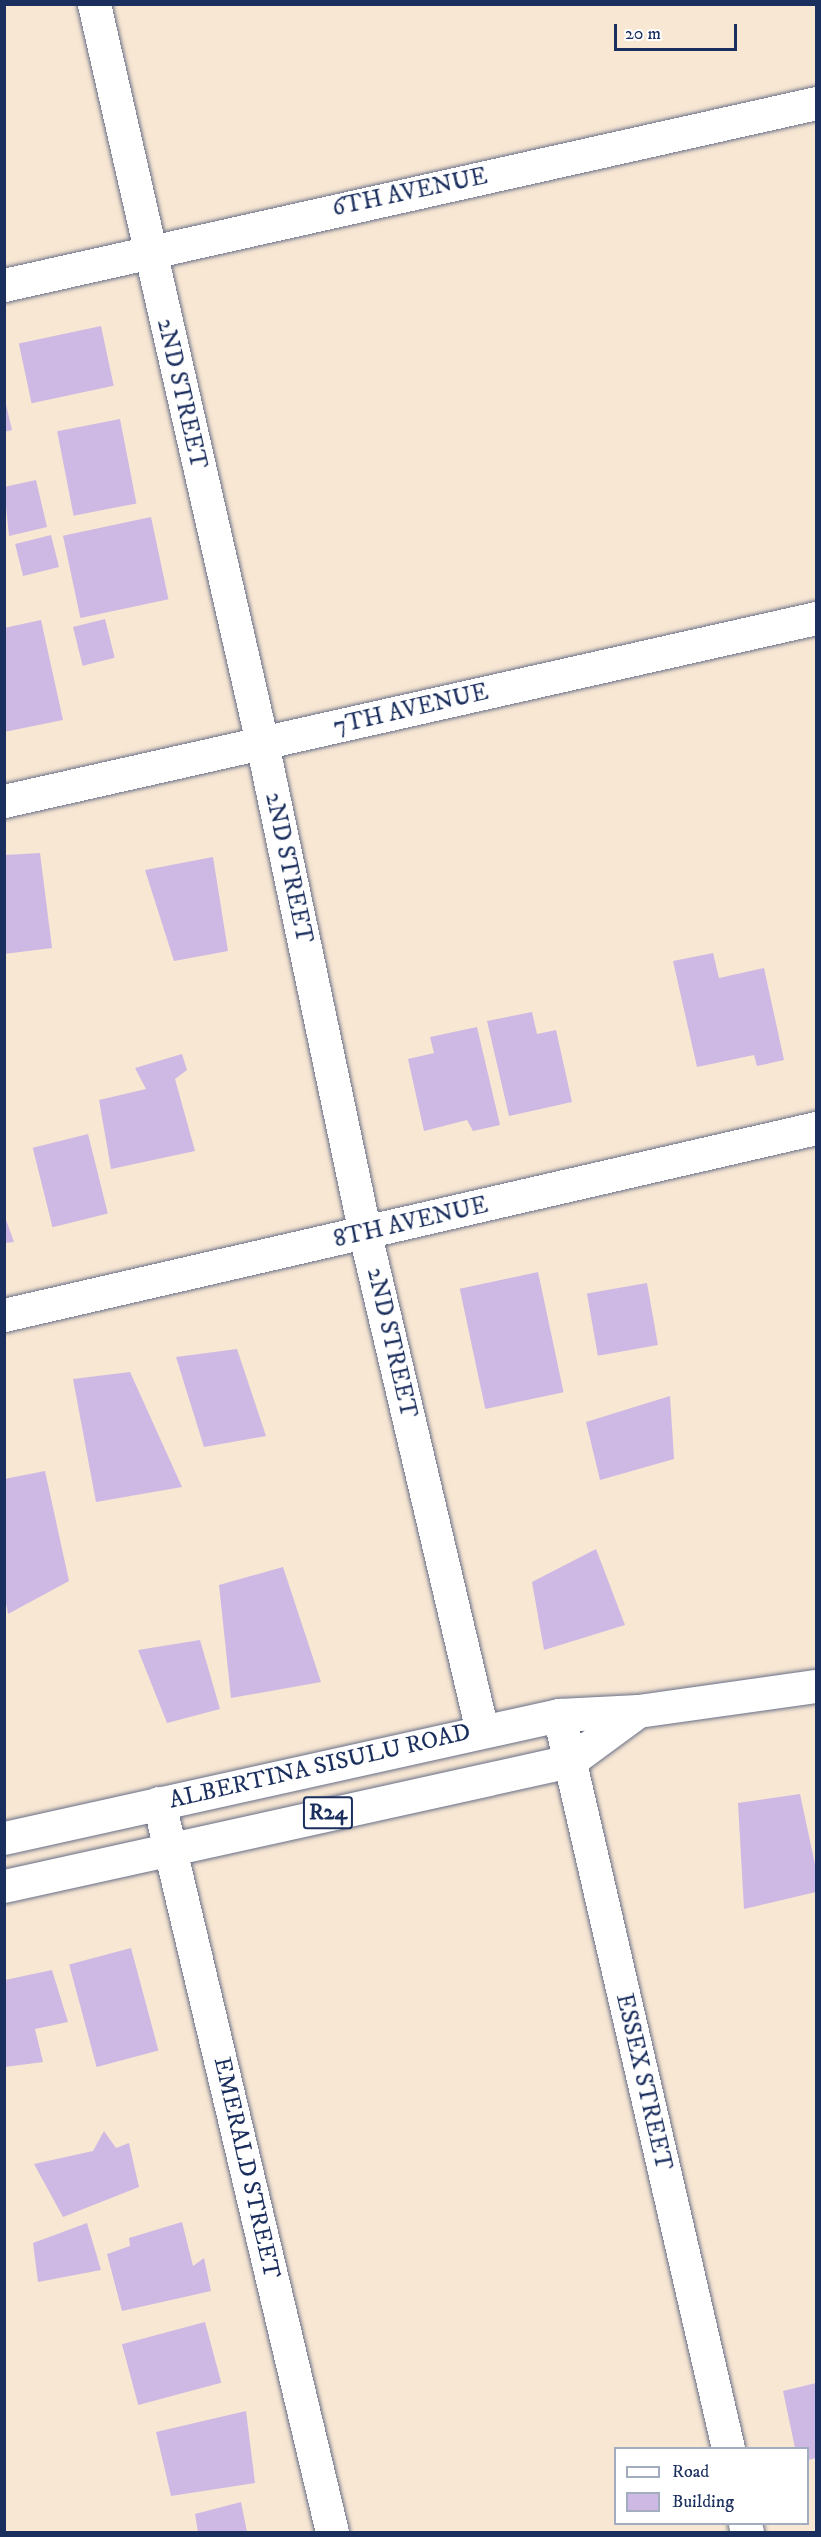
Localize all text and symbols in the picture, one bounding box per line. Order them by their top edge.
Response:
scale bar [617,12,740,50]
text: 20 m [625,23,661,45]
street label: 6TH AVENUE [330,162,490,224]
street label: 2ND STREET [150,316,212,472]
street label: 7TH AVENUE [331,678,491,742]
street label: 2ND STREET [258,790,318,946]
street label: 8TH AVENUE [331,1191,491,1255]
street label: 2ND STREET [360,1265,422,1421]
street label: ALBERTINA SISULU ROAD [166,1718,474,1816]
road number: R24 [302,1794,354,1832]
street label: ESSEX STREET [609,1991,677,2173]
street label: EMERALD STREET [207,2054,285,2282]
legend [614,2447,809,2525]
text: Road [672,2461,709,2483]
text: Building [672,2491,734,2513]

